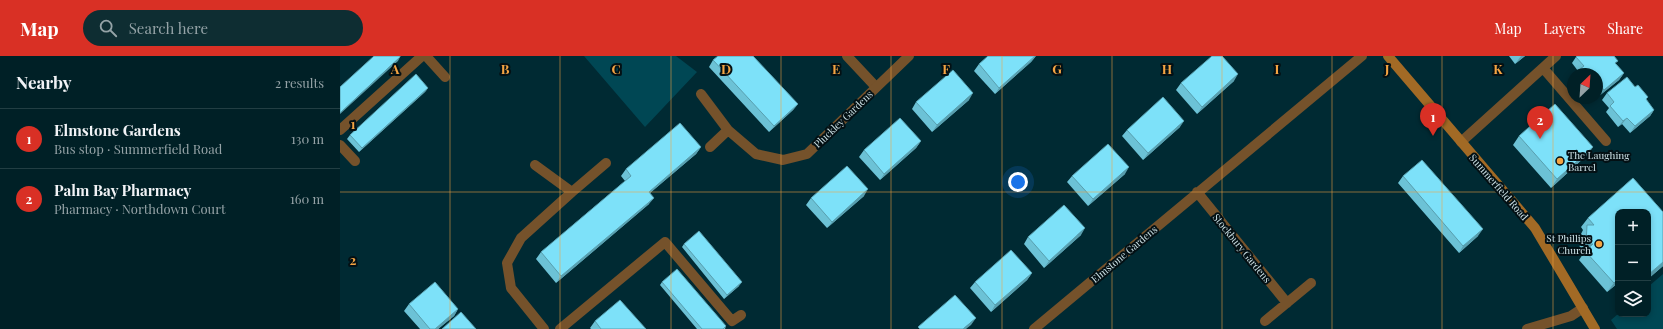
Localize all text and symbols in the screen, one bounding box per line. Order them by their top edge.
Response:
search box [83,10,363,46]
text: Map [20,15,59,41]
icon: search [97,17,119,39]
text: Search here [129,18,208,38]
text: Map [1494,19,1522,38]
text: Layers [1544,19,1585,38]
text: Share [1607,19,1643,38]
text: A [390,60,400,77]
text: B [501,60,510,77]
text: C [611,60,621,77]
text: D [721,60,731,77]
text: E [832,60,840,77]
text: F [942,60,950,77]
text: G [1052,60,1062,77]
text: H [1162,60,1172,77]
text: I [1275,60,1280,77]
text: J [1384,60,1390,77]
text: K [1493,60,1503,77]
north arrow [1567,68,1603,104]
text: Nearby [16,71,71,93]
text: 2 results [275,74,324,91]
street label: Pluckley Gardens [810,87,876,151]
pin: 1 [1420,103,1446,136]
pin: 2 [1527,106,1553,139]
text: 1 [351,115,356,132]
text: Elmstone Gardens [54,120,181,140]
text: 1 [27,130,31,147]
text: 130 m [291,130,324,147]
text: Bus stop · Summerfield Road [54,140,222,157]
place label: The Laughing Barrel [1568,148,1630,174]
street label: Summerfield Road [1466,151,1532,223]
marker: The Laughing Barrel [1555,156,1565,166]
your location [1008,172,1028,192]
text: Palm Bay Pharmacy [54,180,191,200]
text: 2 [26,190,32,207]
text: 160 m [290,190,324,207]
text: Pharmacy · Northdown Court [54,200,226,217]
map controls [1615,209,1651,317]
button: + [1615,209,1651,245]
street label: Stockbury Gardens [1210,210,1274,286]
street label: Elmstone Gardens [1088,222,1160,286]
place label: St Phillips Church [1546,231,1591,257]
marker: St Phillips Church [1594,239,1604,249]
button: − [1615,245,1651,281]
text: 2 [350,251,357,268]
button: layers [1615,281,1651,317]

